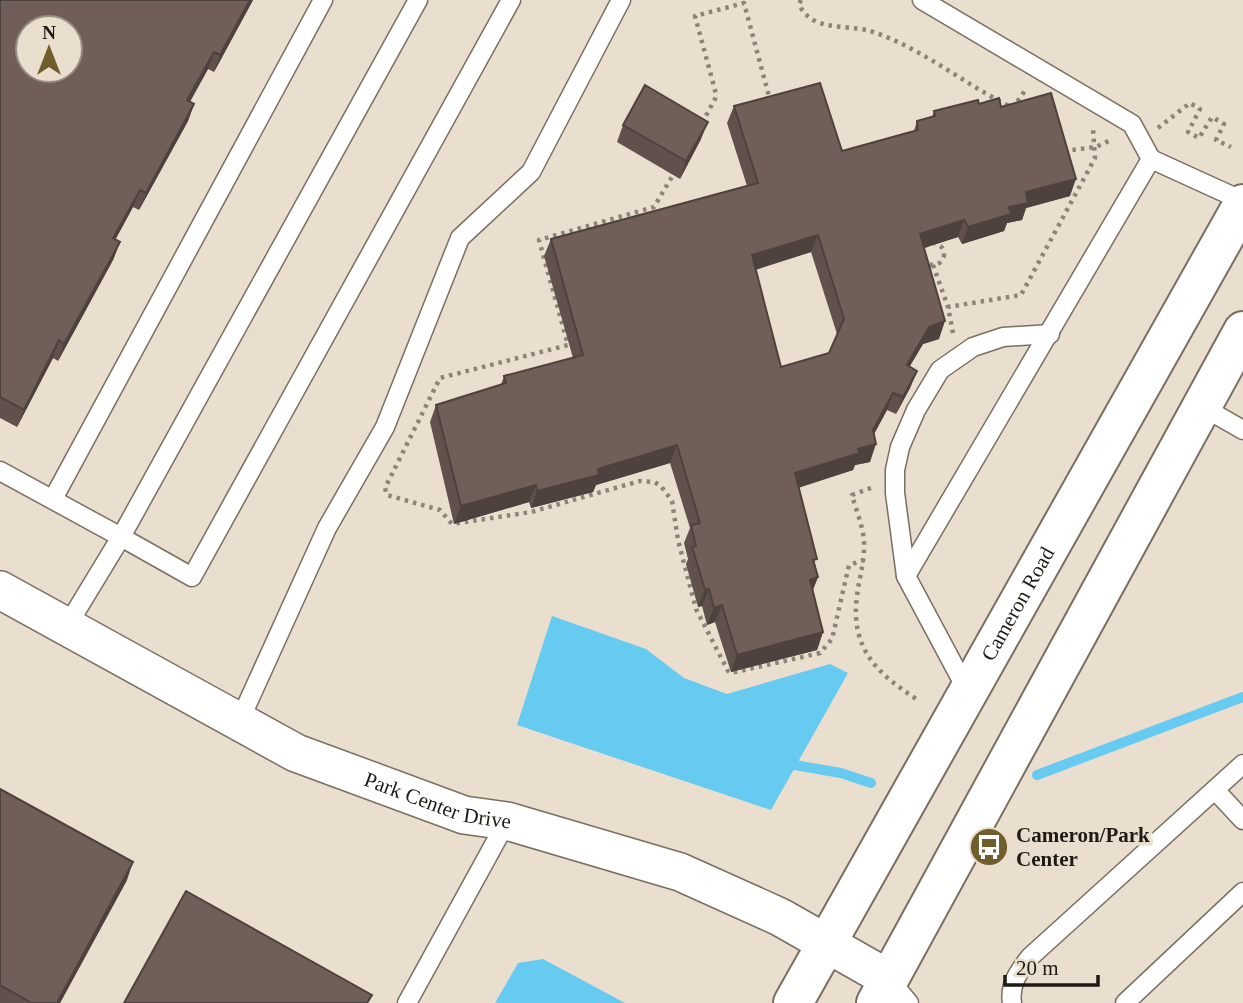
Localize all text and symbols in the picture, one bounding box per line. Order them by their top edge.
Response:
north arrow [14,14,84,84]
text: N [42,22,56,43]
street label: Cameron Road [976,542,1060,665]
street label: Park Center Drive [361,767,513,833]
place label: Cameron/Park Center [1016,823,1150,871]
bus stop icon: Cameron/Park Center [968,826,1010,868]
scale bar [1005,944,1098,988]
text: 20 m [1016,956,1059,980]

